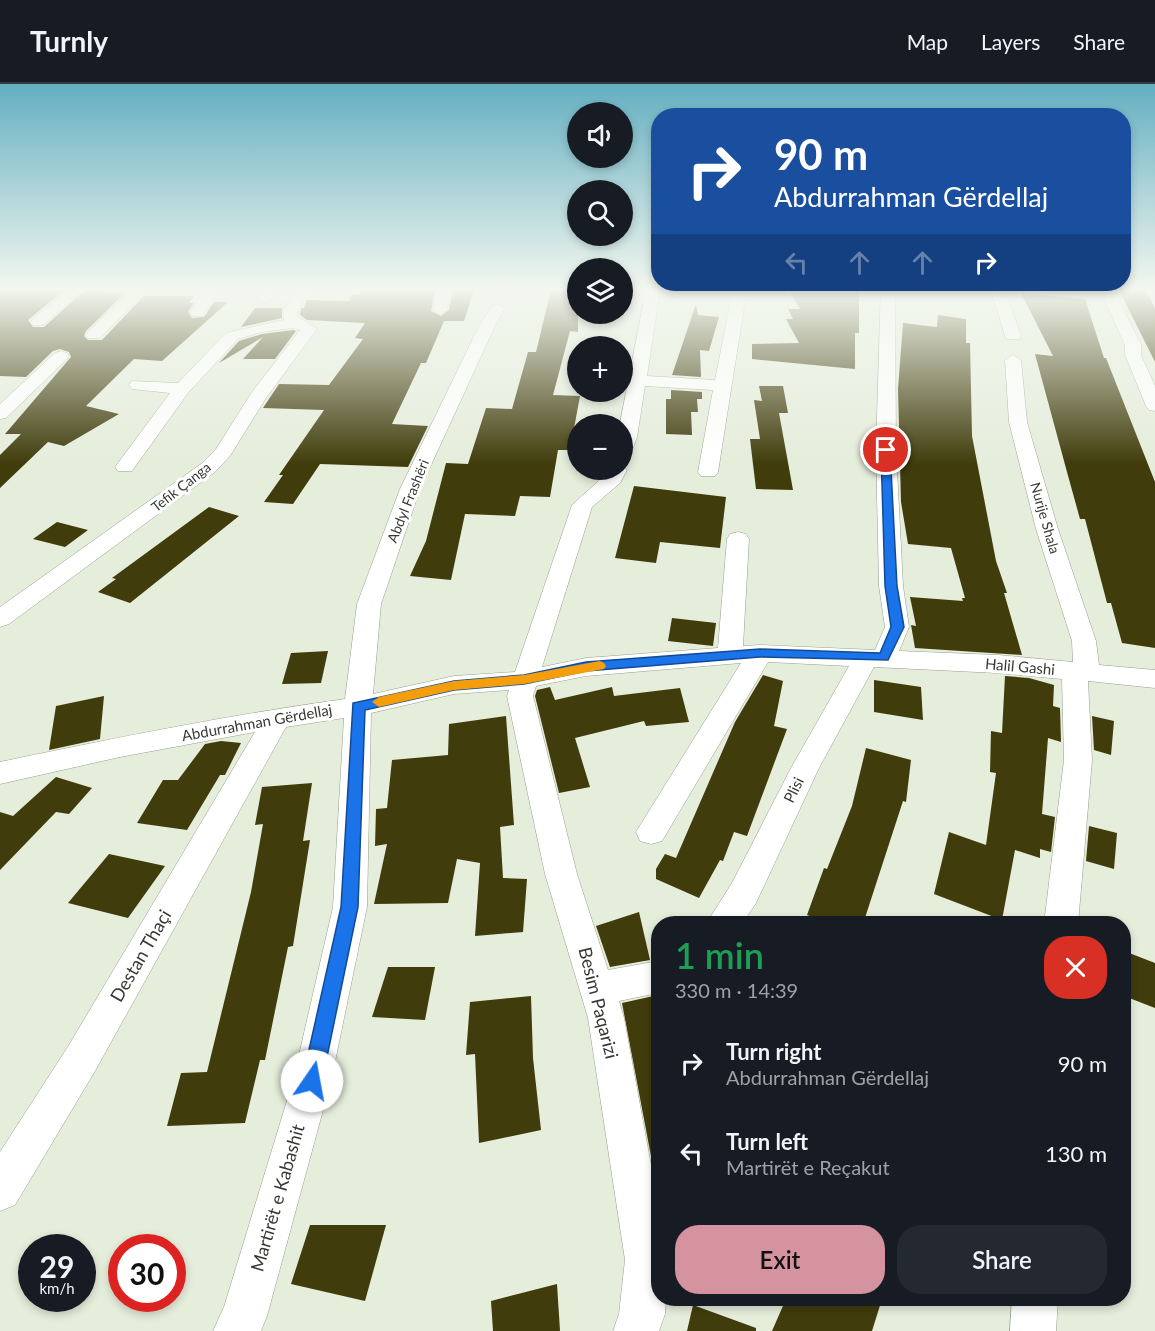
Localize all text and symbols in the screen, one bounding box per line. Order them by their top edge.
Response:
text: Turnly [30,24,108,58]
text: Map [907,29,948,54]
text: Layers [981,29,1040,54]
text: Share [1073,29,1125,54]
map controls [567,102,633,480]
button: sound [567,102,633,168]
text: 90 m [774,129,868,179]
icon: right [675,132,753,210]
button: search [567,180,633,246]
text: Abdurrahman Gërdellaj [774,180,1048,213]
icon: left [780,246,813,279]
icon: ahead [843,246,876,279]
icon: ahead [906,246,939,279]
icon: right [969,246,1002,279]
button: layers [567,258,633,324]
button: + [567,336,633,402]
button: − [567,414,633,480]
pin [860,424,911,475]
icon: arrive [869,433,902,466]
street label: Abdyl Frashëri [383,457,432,545]
street label: Tefik Çanga [148,458,214,515]
street label: Nurije Shala [1027,480,1064,556]
street label: Halil Gashi [984,654,1056,678]
street label: Abdurrahman Gërdellaj [180,700,333,744]
street label: Plisi [779,774,807,805]
street label: Destan Thaçi [105,906,175,1005]
text: 1 min [675,933,764,977]
button: close [1044,936,1107,999]
street label: Besim Paqarizi [574,945,623,1061]
text: 330 m · 14:39 [675,978,798,1002]
text: Turn right [726,1038,821,1065]
icon: right [675,1047,708,1080]
position arrow [280,1049,344,1113]
text: 90 m [1058,1050,1107,1077]
text: Abdurrahman Gërdellaj [726,1065,929,1089]
street label: Martirët e Kabashit [245,1121,309,1274]
text: Turn left [726,1128,808,1155]
icon: left [675,1137,708,1170]
text: 130 m [1045,1140,1107,1167]
text: Martirët e Reçakut [726,1155,890,1179]
button: Exit [675,1225,885,1294]
button: Share [897,1225,1107,1294]
speed limit sign: 30 [108,1234,186,1312]
text: 29 [40,1248,74,1284]
text: km/h [39,1279,75,1297]

